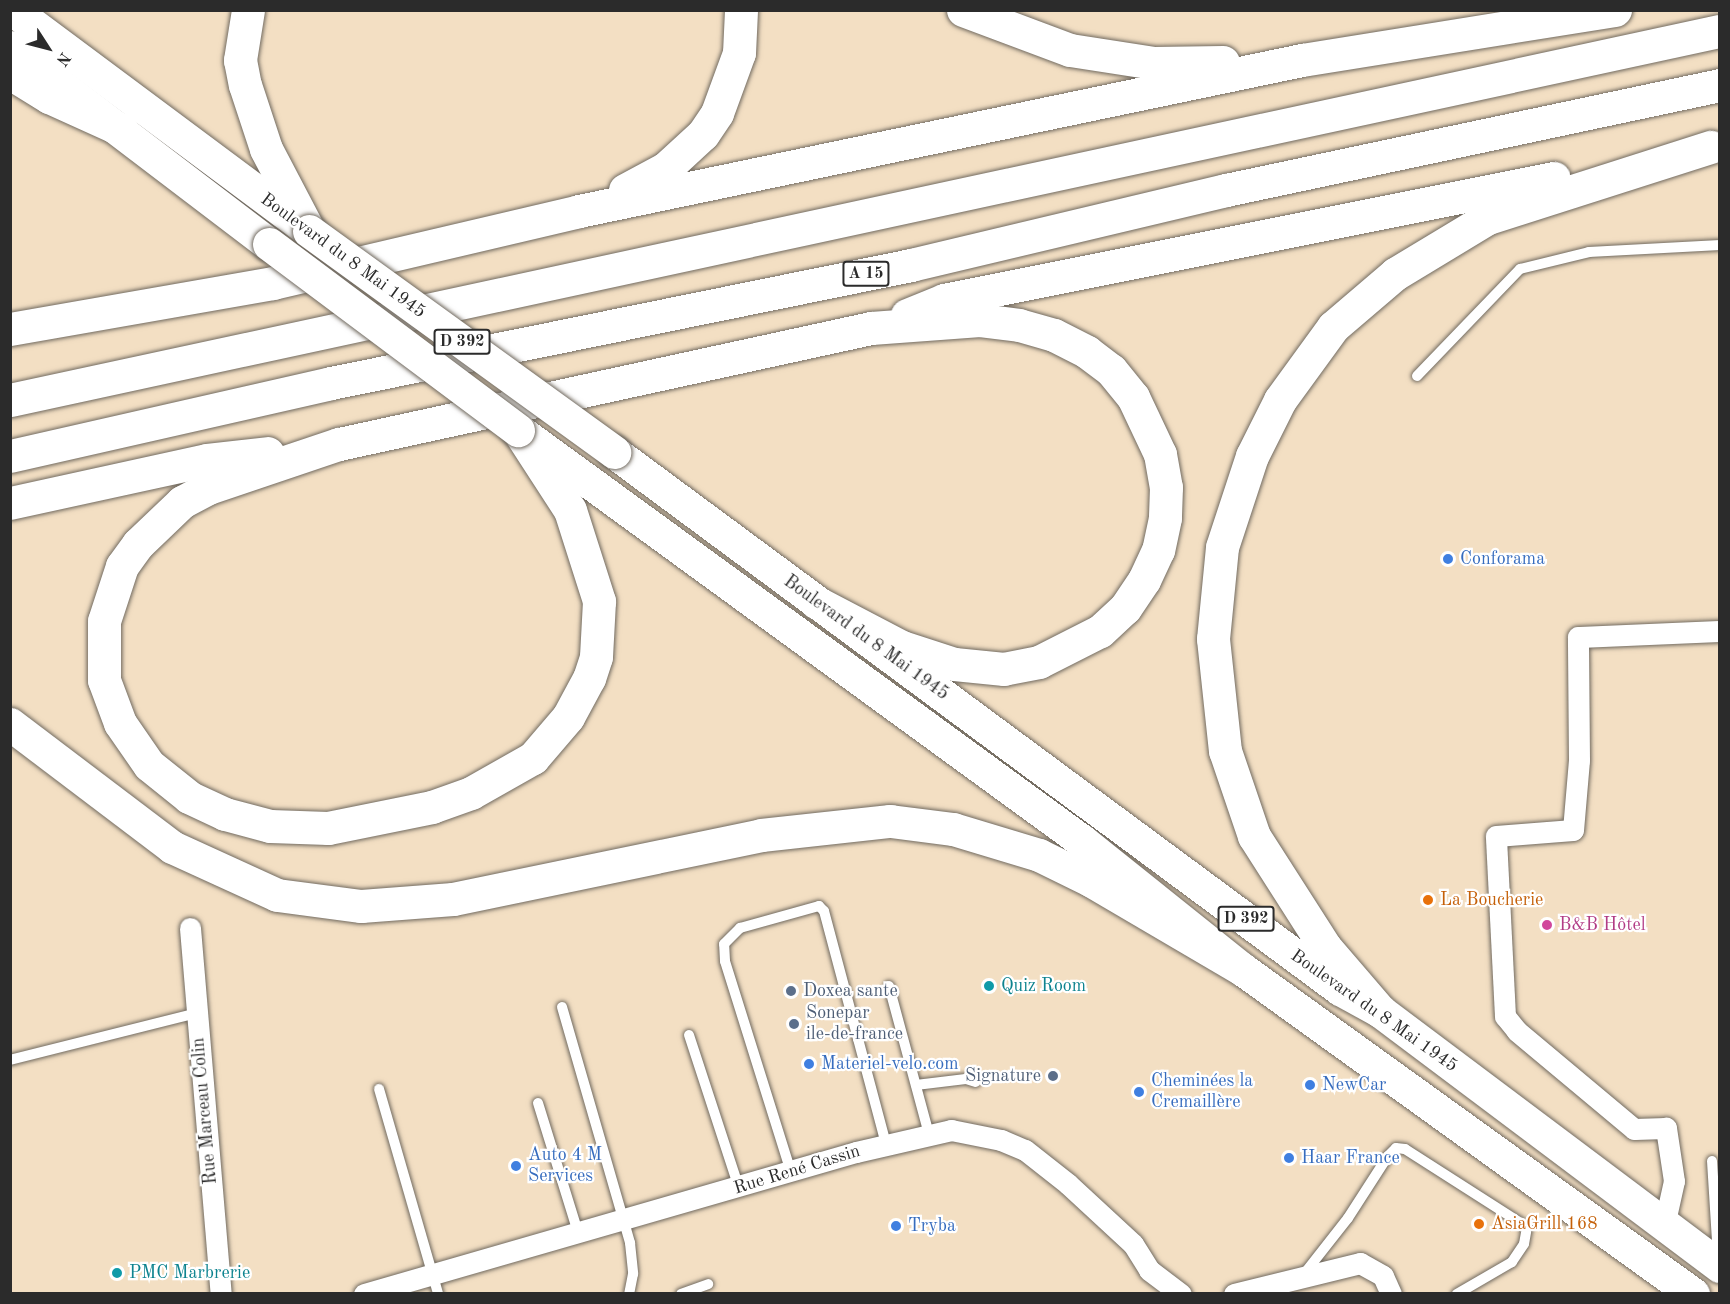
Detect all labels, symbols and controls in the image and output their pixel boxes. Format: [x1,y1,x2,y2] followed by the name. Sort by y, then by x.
[18,18,78,78] north arrow
[52,49,73,68] text: N
[256,189,430,323] street label: Boulevard du 8 Mai 1945
[842,261,890,287] road number: A 15
[434,329,490,355] road number: D 392
[1460,548,1545,570] place label: Conforama
[1441,552,1455,566] marker: Conforama
[779,571,953,705] street label: Boulevard du 8 Mai 1945
[1440,889,1543,911] place label: La Boucherie
[1421,893,1435,907] marker: La Boucherie
[1218,906,1274,932] road number: D 392
[1559,914,1646,936] place label: B&B Hôtel
[1540,918,1554,932] marker: B&B Hôtel
[1286,945,1462,1077] street label: Boulevard du 8 Mai 1945
[1001,975,1086,997] place label: Quiz Room
[982,979,996,993] marker: Quiz Room
[803,980,898,1002] place label: Doxea sante
[784,984,798,998] marker: Doxea sante
[806,1003,903,1046] place label: Sonepar ile-de-france
[787,1017,801,1031] marker: Sonepar ile-de-france
[188,1037,222,1185] street label: Rue Marceau Colin
[821,1053,958,1075] place label: Materiel-velo.com
[802,1057,816,1071] marker: Materiel-velo.com
[965,1065,1041,1087] place label: Signature
[1046,1069,1060,1083] marker: Signature
[1151,1071,1253,1114] place label: Cheminées la Cremaillère
[1322,1074,1386,1096] place label: NewCar
[1303,1078,1317,1092] marker: NewCar
[1132,1085,1146,1099] marker: Cheminées la Cremaillère
[731,1140,863,1200] street label: Rue René Cassin
[528,1145,602,1188] place label: Auto 4 M Services
[1301,1147,1400,1169] place label: Haar France
[1282,1151,1296,1165] marker: Haar France
[509,1159,523,1173] marker: Auto 4 M Services
[1491,1213,1598,1235] place label: AsiaGrill 168
[908,1215,956,1237] place label: Tryba
[1472,1217,1486,1231] marker: AsiaGrill 168
[889,1219,903,1233] marker: Tryba
[129,1262,250,1284] place label: PMC Marbrerie
[110,1266,124,1280] marker: PMC Marbrerie

